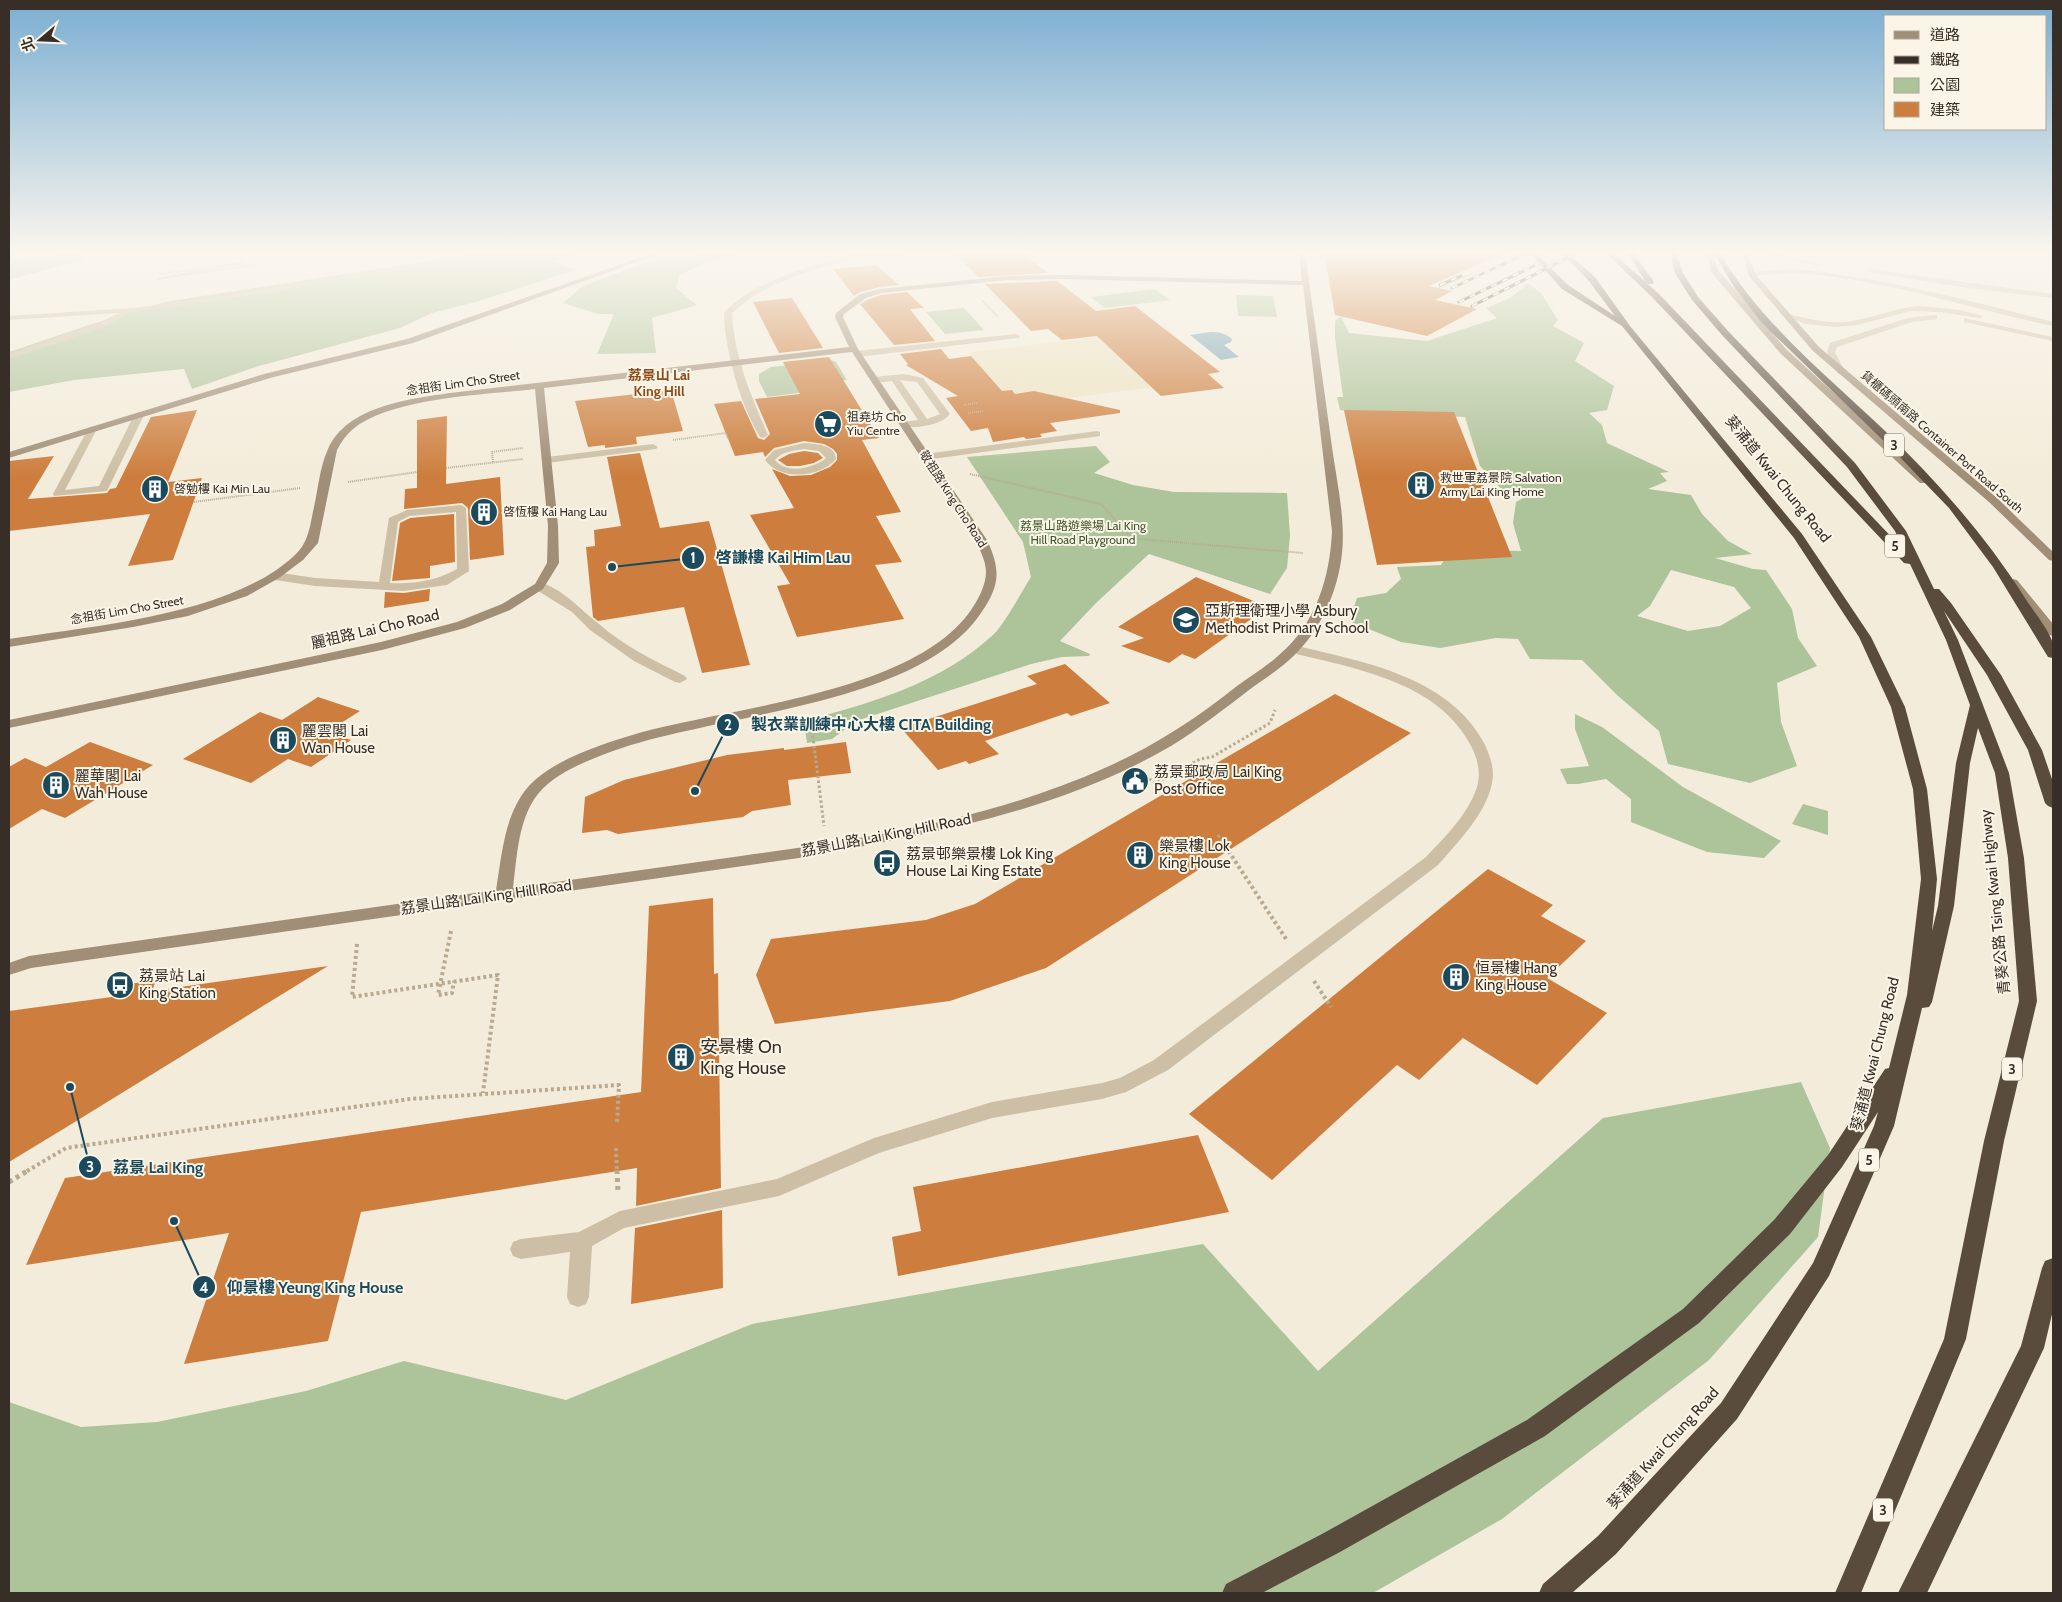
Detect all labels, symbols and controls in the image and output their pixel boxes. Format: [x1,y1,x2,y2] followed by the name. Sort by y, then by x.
[15,15,65,65] north arrow
[1884,15,2047,130] legend
[1930,26,1960,44] text: 道路
[17,35,38,54] text: 北
[1930,51,1960,69] text: 鐵路
[1930,76,1960,94] text: 公園
[1930,101,1960,119] text: 建築
[628,366,690,400] district label: 荔景山 Lai King Hill
[405,367,521,398] street label: 念祖街 Lim Cho Street
[1858,367,2026,516] street label: 貨櫃碼頭南路 Container Port Road South
[813,409,843,439] supermarket icon: 祖堯坊 Cho Yiu Centre
[846,409,907,438] place label: 祖堯坊 Cho Yiu Centre
[1721,412,1835,546] street label: 葵涌道 Kwai Chung Road
[1884,434,1904,456] road number: 3
[916,447,990,550] street label: 敬祖路 King Cho Road
[1406,470,1436,500] building icon: 救世軍荔景院 Salvation Army Lai King Home
[1440,470,1562,499] place label: 救世軍荔景院 Salvation Army Lai King Home
[140,474,170,504] building icon: 啓勉樓 Kai Min Lau
[174,481,270,496] place label: 啓勉樓 Kai Min Lau
[469,497,499,527] building icon: 啓恆樓 Kai Hang Lau
[503,504,607,519] place label: 啓恆樓 Kai Hang Lau
[1020,518,1147,547] park label: 荔景山路遊樂場 Lai King Hill Road Playground
[1885,534,1905,558] road number: 5
[680,542,860,573] callout: 啓謙樓 Kai Him Lau
[716,548,850,567] text: 啓謙樓 Kai Him Lau
[690,549,696,567] text: 1
[69,592,185,627] street label: 念祖街 Lim Cho Street
[1205,602,1369,637] place label: 亞斯理衛理小學 Asbury Methodist Primary School
[309,605,441,653] street label: 麗祖路 Lai Cho Road
[1171,605,1201,635] school or university icon: 亞斯理衛理小學 Asbury Methodist Primary School
[716,709,1001,740] callout: 製衣業訓練中心大樓 CITA Building
[751,715,991,734] text: 製衣業訓練中心大樓 CITA Building
[724,716,732,734] text: 2
[302,722,375,757] place label: 麗雲閣 Lai Wan House
[268,725,298,755] building icon: 麗雲閣 Lai Wan House
[1154,763,1282,798] place label: 荔景郵政局 Lai King Post Office
[1120,766,1150,796] public building icon: 荔景郵政局 Lai King Post Office
[75,767,148,802] place label: 麗華閣 Lai Wah House
[41,770,71,800] building icon: 麗華閣 Lai Wah House
[1976,808,2014,995] street label: 青葵公路 Tsing Kwai Highway
[800,810,972,860] street label: 荔景山路 Lai King Hill Road
[1159,837,1231,872] place label: 樂景樓 Lok King House
[1125,840,1155,870] building icon: 樂景樓 Lok King House
[906,845,1054,880] place label: 荔景邨樂景樓 Lok King House Lai King Estate
[872,848,902,878] bus stop icon: 荔景邨樂景樓 Lok King House Lai King Estate
[399,876,573,918] street label: 荔景山路 Lai King Hill Road
[1475,959,1557,994] place label: 恒景樓 Hang King House
[1441,962,1471,992] building icon: 恒景樓 Hang King House
[139,967,216,1002] place label: 荔景站 Lai King Station
[105,970,135,1000] bus stop icon: 荔景站 Lai King Station
[1847,975,1903,1133] street label: 葵涌道 Kwai Chung Road
[700,1036,786,1079] place label: 安景樓 On King House
[666,1042,696,1072] building icon: 安景樓 On King House
[2002,1058,2022,1080] road number: 3
[1859,1148,1879,1172] road number: 5
[78,1152,213,1183] callout: 荔景 Lai King
[86,1158,94,1176] text: 3
[113,1158,203,1177] text: 荔景 Lai King
[192,1272,414,1303] callout: 仰景樓 Yeung King House
[227,1278,403,1297] text: 仰景樓 Yeung King House
[199,1279,209,1297] text: 4
[1604,1383,1722,1513] street label: 葵涌道 Kwai Chung Road
[1873,1498,1893,1522] road number: 3

